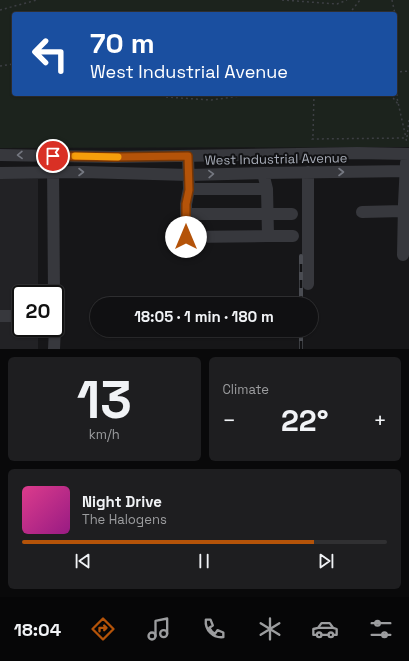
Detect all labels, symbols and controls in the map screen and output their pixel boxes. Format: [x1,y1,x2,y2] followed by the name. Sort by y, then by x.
[90,25,155,61] text: 70 m
[24,28,76,80] icon: left
[90,60,288,83] text: West Industrial Avenue
[36,139,70,173] pin
[42,145,64,167] icon: arrive
[204,149,348,169] street label: West Industrial Avenue
[17,151,23,159] one-way arrow
[78,168,84,176] one-way arrow
[338,168,344,176] one-way arrow
[208,170,214,179] one-way arrow
[165,216,207,258] position arrow
[12,285,64,337] speed limit sign: 20
[134,307,274,326] text: 18:05 · 1 min · 180 m
[77,367,132,433] text: 13
[223,381,269,398] text: Climate
[281,401,328,440] text: 22°
[223,406,236,434] text: −
[373,406,387,434] text: +
[89,426,120,443] text: km/h
[82,492,162,511] text: Night Drive
[82,511,167,528] text: The Halogens
[72,550,94,572] icon: previous
[193,550,215,572] icon: pause
[315,550,337,572] icon: next
[89,615,117,643] icon: directions
[145,615,173,643] icon: music
[200,615,228,643] icon: phone
[256,615,284,643] icon: climate
[311,615,339,643] icon: car
[367,615,395,643] icon: filters
[14,618,61,641] text: 18:04

